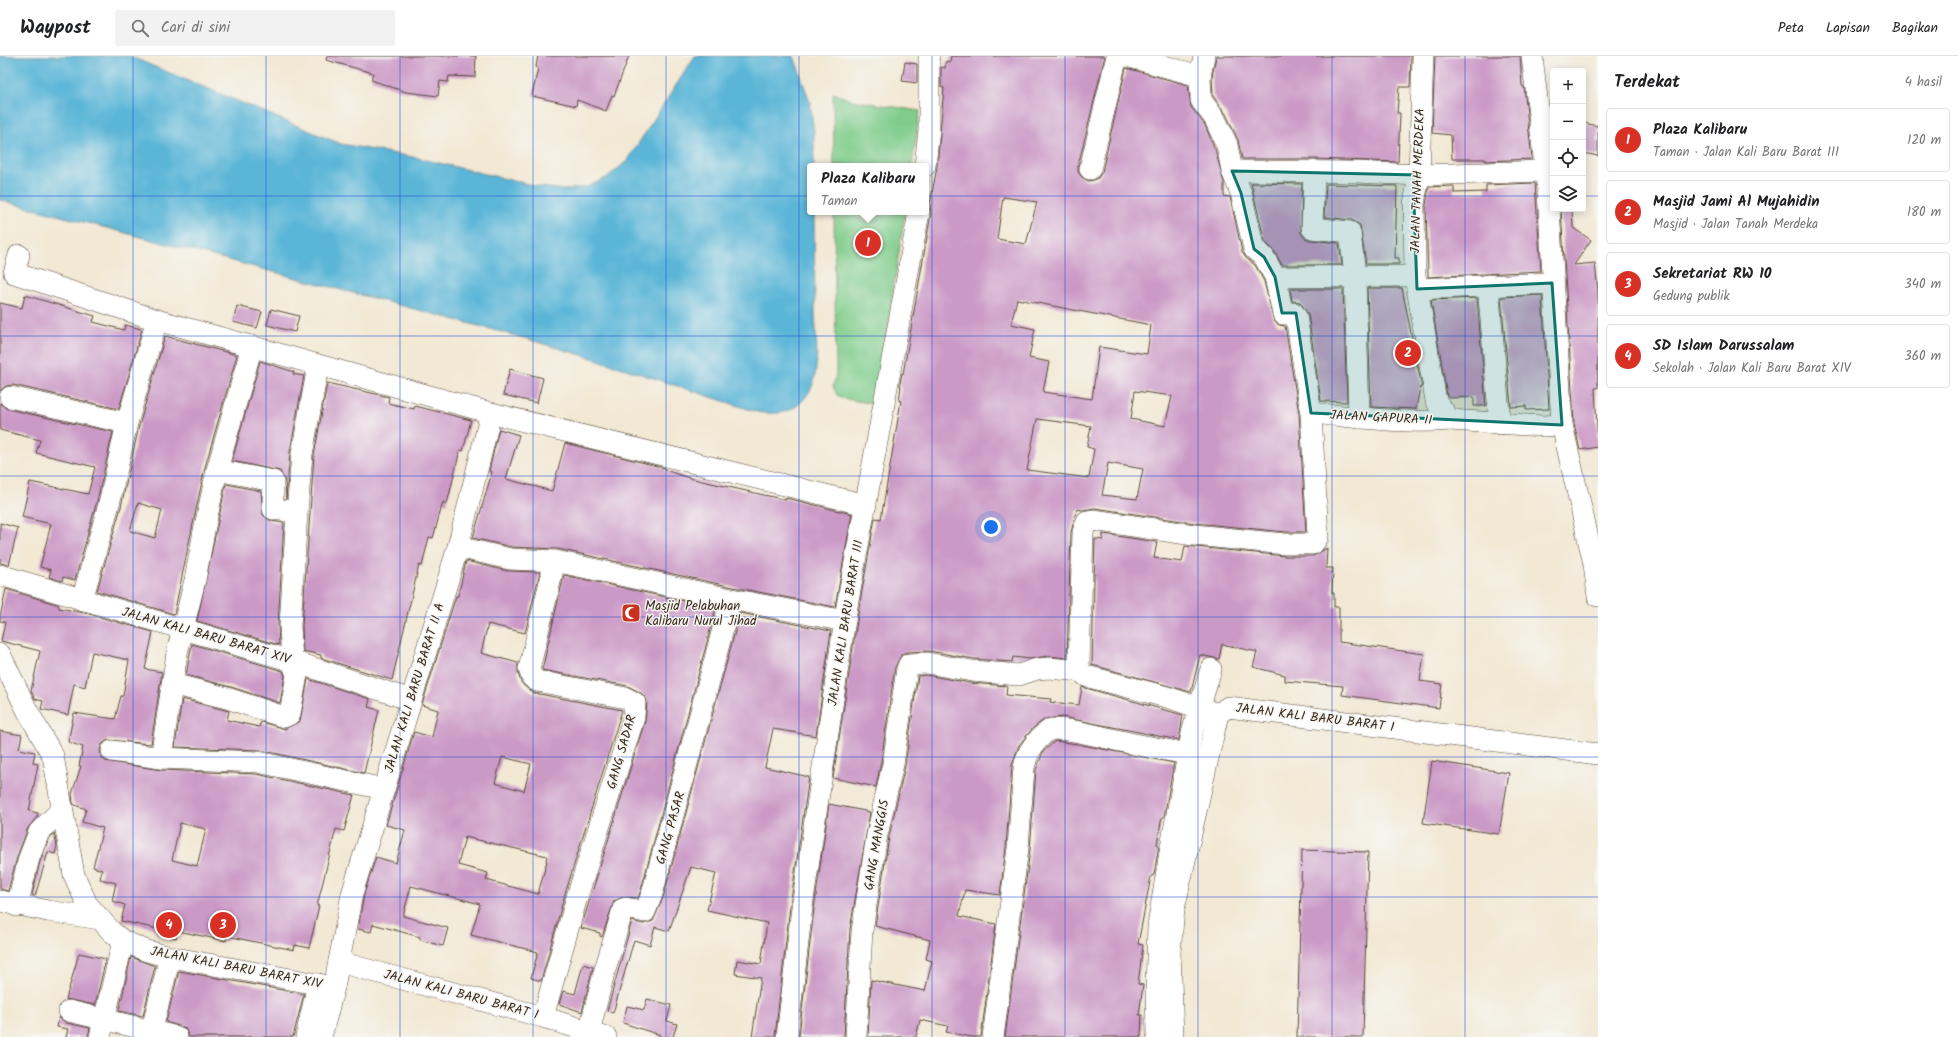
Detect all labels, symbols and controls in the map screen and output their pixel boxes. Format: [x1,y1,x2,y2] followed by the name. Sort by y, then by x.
[115,10,395,46] search box
[20,13,91,43] text: Waypost
[161,16,230,40] text: Cari di sini
[129,17,151,39] icon: search
[1778,17,1804,39] text: Peta
[1826,17,1870,39] text: Lapisan
[1892,17,1938,39] text: Bagikan
[1550,68,1586,212] map controls
[1550,68,1586,104] button: +
[1614,69,1680,96] text: Terdekat
[1905,72,1942,93] text: 4 hasil
[1550,104,1586,140] button: −
[1405,108,1431,254] street label: JALAN TANAH MERDEKA
[1653,118,1747,142] text: Plaza Kalibaru
[1626,130,1630,151] text: 1
[1907,130,1941,151] text: 120 m
[1550,140,1586,176] button: locate
[1653,142,1839,163] text: Taman · Jalan Kali Baru Barat III
[807,163,929,215] popup
[821,167,915,191] text: Plaza Kalibaru
[1550,176,1586,212] button: layers
[1653,190,1820,214] text: Masjid Jami Al Mujahidin
[821,191,857,212] text: Taman
[1624,202,1632,223] text: 2
[1907,202,1941,223] text: 180 m
[1653,214,1818,235] text: Masjid · Jalan Tanah Merdeka
[855,228,881,258] pin: 1
[1653,262,1771,286] text: Sekretariat RW 10
[1624,274,1632,295] text: 3
[1904,274,1941,295] text: 340 m
[1653,286,1730,307] text: Gedung publik
[1653,334,1794,358] text: SD Islam Darussalam
[1395,338,1421,368] pin: 2
[1624,346,1632,367] text: 4
[1904,346,1941,367] text: 360 m
[1653,358,1851,379] text: Sekolah · Jalan Kali Baru Barat XIV
[1329,405,1433,431] street label: JALAN GAPURA II
[981,517,1001,537] your location
[823,539,869,707] street label: JALAN KALI BARU BARAT III
[645,596,757,632] place label: Masjid Pelabuhan Kalibaru Nurul Jihad
[379,600,451,776] street label: JALAN KALI BARU BARAT II A
[119,602,294,670] street label: JALAN KALI BARU BARAT XIV
[620,602,642,624] mosque icon: Masjid Pelabuhan Kalibaru Nurul Jihad
[1234,698,1396,738] street label: JALAN KALI BARU BARAT 1
[601,712,643,792] street label: GANG SADAR
[651,789,692,867] street label: GANG PASAR
[859,798,895,892] street label: GANG MANGGIS
[156,910,182,940] pin: 4
[210,910,236,940] pin: 3
[148,941,325,995] street label: JALAN KALI BARU BARAT XIV
[381,964,541,1026] street label: JALAN KALI BARU BARAT 1

